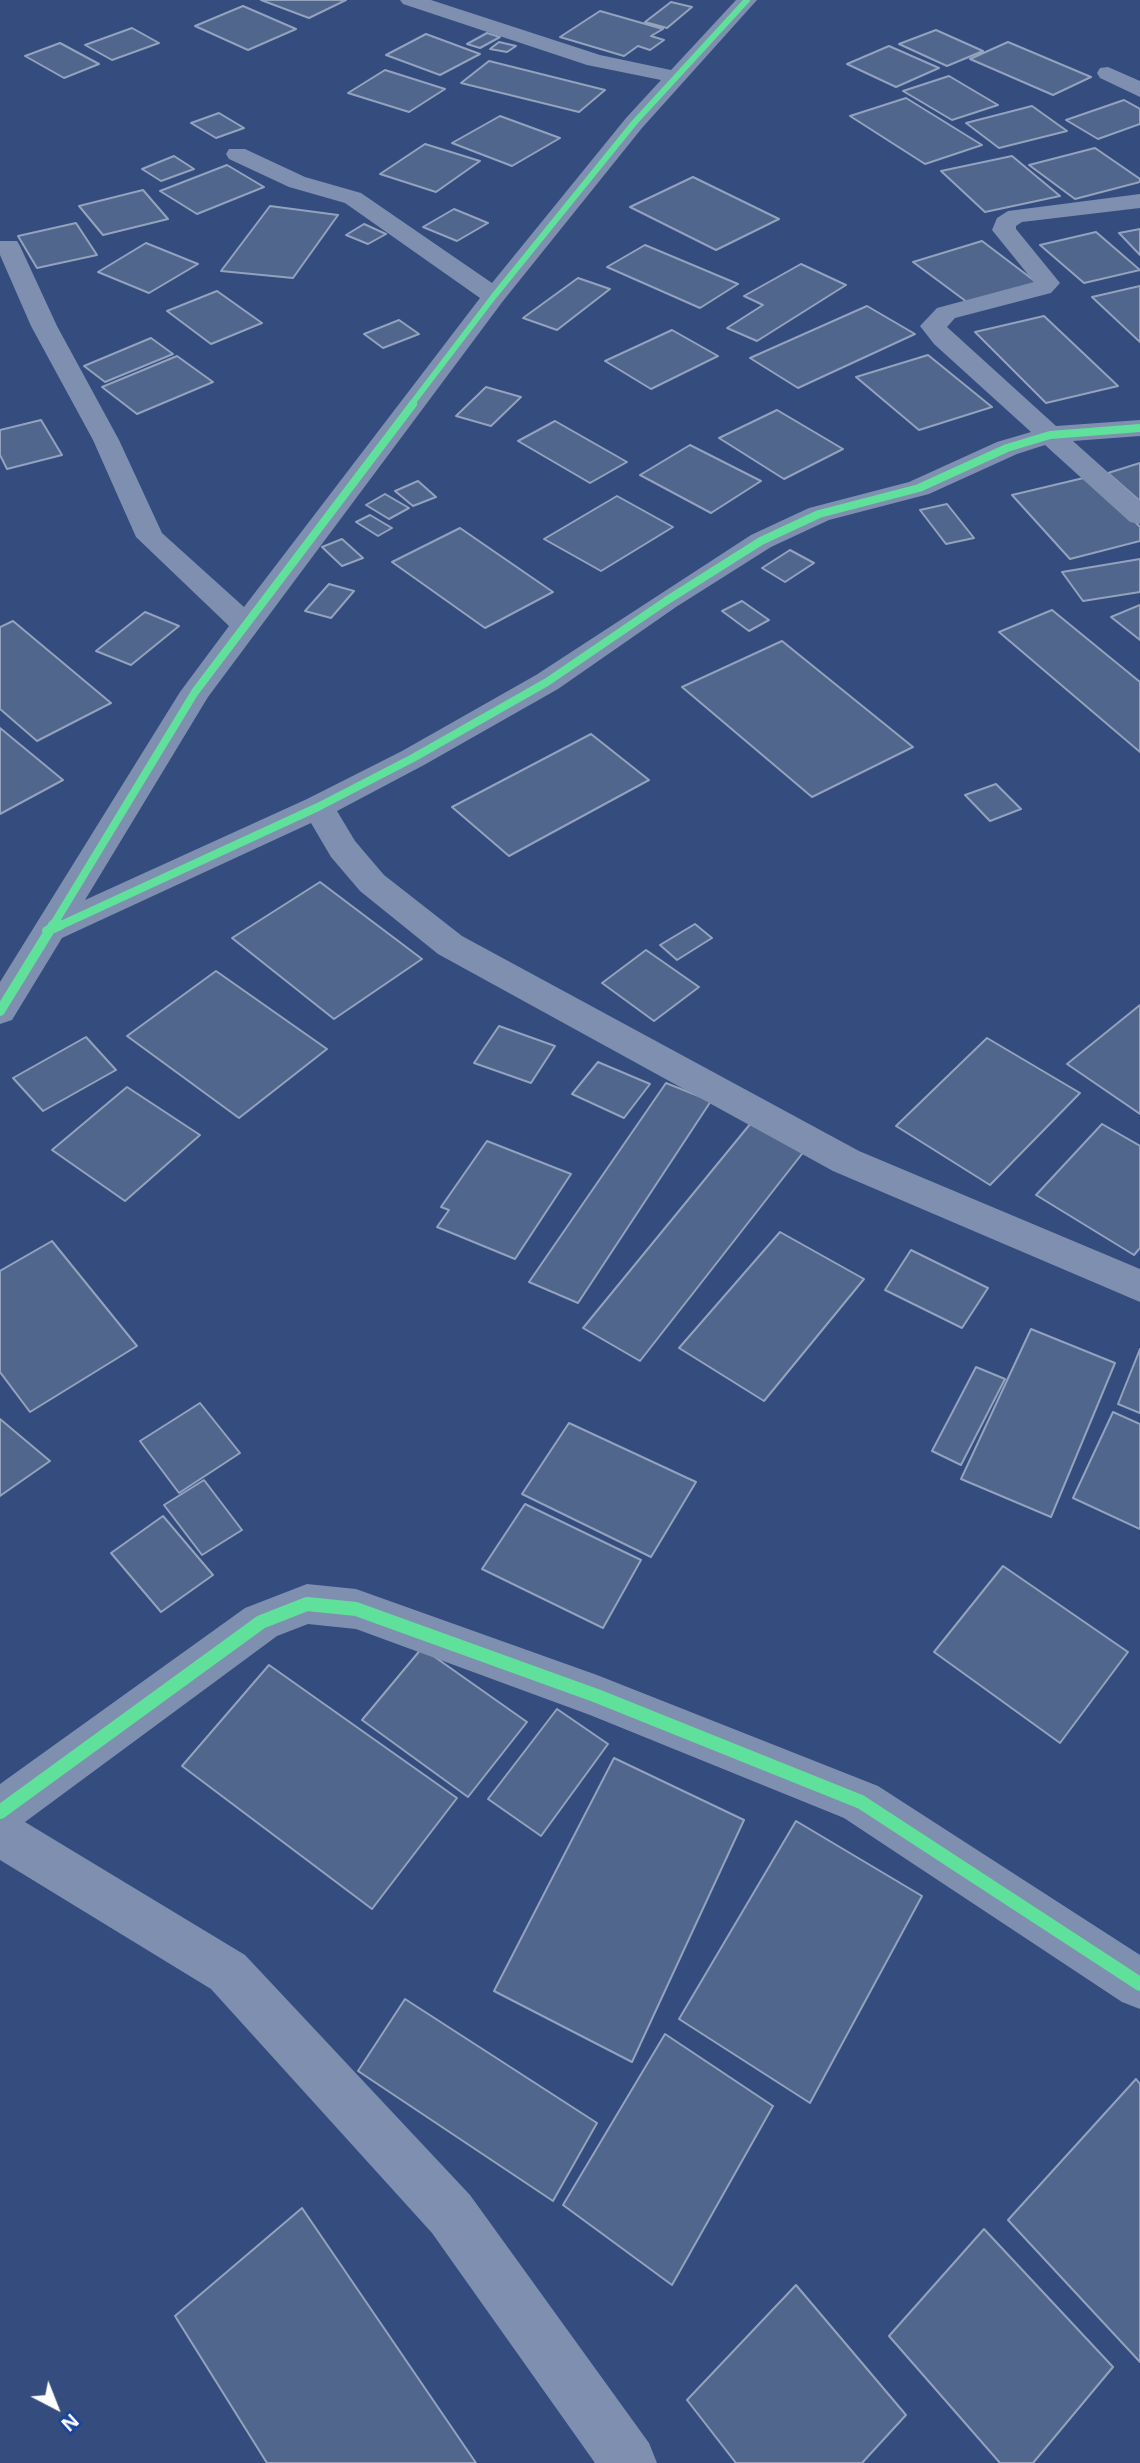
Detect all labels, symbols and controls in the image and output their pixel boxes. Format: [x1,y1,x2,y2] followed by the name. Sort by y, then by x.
[21,2372,91,2442] north arrow
[56,2408,84,2437] text: N

